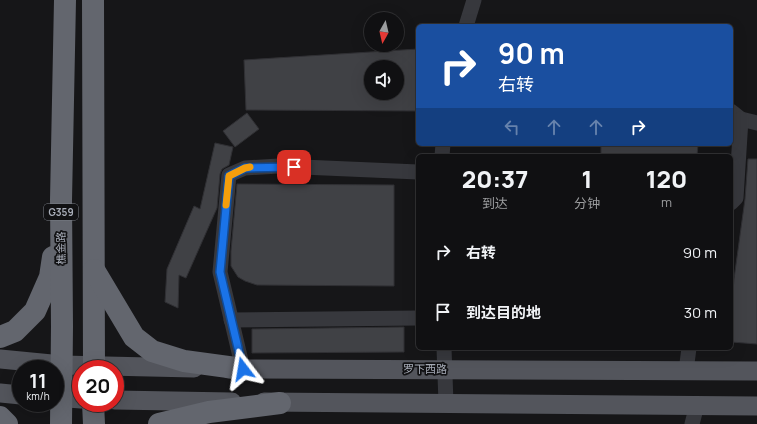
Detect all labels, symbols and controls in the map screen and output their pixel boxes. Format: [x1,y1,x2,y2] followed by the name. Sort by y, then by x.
[364,12,404,52] north arrow
[364,12,404,100] map controls
[498,34,565,72] text: 90 m
[432,40,484,92] icon: right
[364,60,404,100] button: sound
[498,72,534,96] text: 右转
[501,116,523,138] icon: left
[543,116,565,138] icon: ahead
[585,116,607,138] icon: ahead
[627,116,649,138] icon: right
[277,150,311,184] pin
[283,156,305,178] icon: arrive
[462,162,528,195] text: 20:37
[581,162,592,195] text: 1
[646,162,687,195] text: 120
[661,193,672,211] text: m
[482,194,508,212] text: 到达
[574,194,600,212] text: 分钟
[44,204,78,220] road number: G359
[53,231,68,265] street label: 樵金路
[432,241,454,263] icon: right
[466,242,496,263] text: 右转
[683,242,717,263] text: 90 m
[432,301,454,323] icon: arrive
[466,302,541,323] text: 到达目的地
[684,302,717,323] text: 30 m
[222,348,264,390] position arrow
[72,360,124,412] speed limit sign: 20
[403,361,447,376] street label: 罗下西路
[29,367,47,394] text: 11
[26,389,50,403] text: km/h

